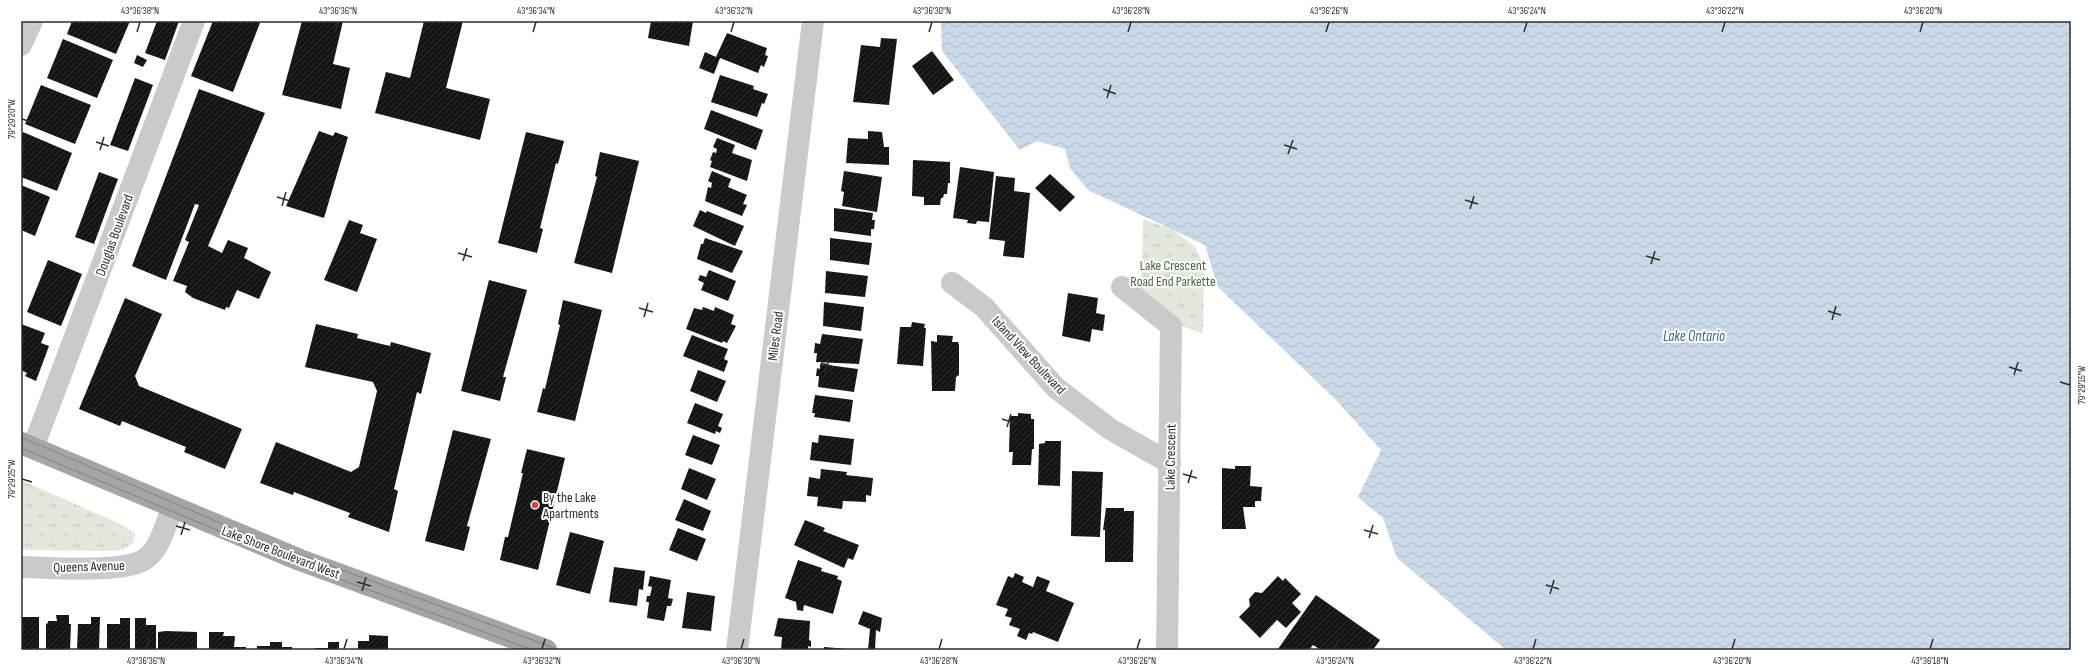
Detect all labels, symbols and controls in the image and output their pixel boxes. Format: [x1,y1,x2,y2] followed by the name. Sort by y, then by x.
[121,5,159,17] text: 43°36'38"N
[319,5,357,17] text: 43°36'36"N
[517,5,555,17] text: 43°36'34"N
[715,5,753,17] text: 43°36'32"N
[913,5,951,17] text: 43°36'30"N
[1112,5,1150,17] text: 43°36'28"N
[1310,5,1348,17] text: 43°36'26"N
[1508,5,1546,17] text: 43°36'24"N
[1706,5,1744,17] text: 43°36'22"N
[1904,5,1942,17] text: 43°36'20"N
[6,99,18,139] text: 79°29'20"W
[92,192,137,278] street label: Douglas Boulevard
[1130,257,1216,290] park label: Lake Crescent Road End Parkette
[764,310,787,362] street label: Miles Road
[988,313,1069,398] street label: Island View Boulevard
[1663,327,1725,346] water label: Lake Ontario
[2076,365,2088,404] text: 79°29'15"W
[1161,424,1180,490] street label: Lake Crescent
[6,459,18,499] text: 79°29'25"W
[542,489,599,522] place label: By the Lake Apartments
[530,500,540,510] marker: By the Lake Apartments
[219,522,342,583] street label: Lake Shore Boulevard West
[53,557,125,576] street label: Queens Avenue
[127,655,165,667] text: 43°36'36"N
[325,655,363,667] text: 43°36'34"N
[523,655,561,667] text: 43°36'32"N
[722,655,760,667] text: 43°36'30"N
[920,655,958,667] text: 43°36'28"N
[1118,655,1156,667] text: 43°36'26"N
[1316,655,1354,667] text: 43°36'24"N
[1514,655,1552,667] text: 43°36'22"N
[1713,655,1751,667] text: 43°36'20"N
[1911,655,1949,667] text: 43°36'18"N

